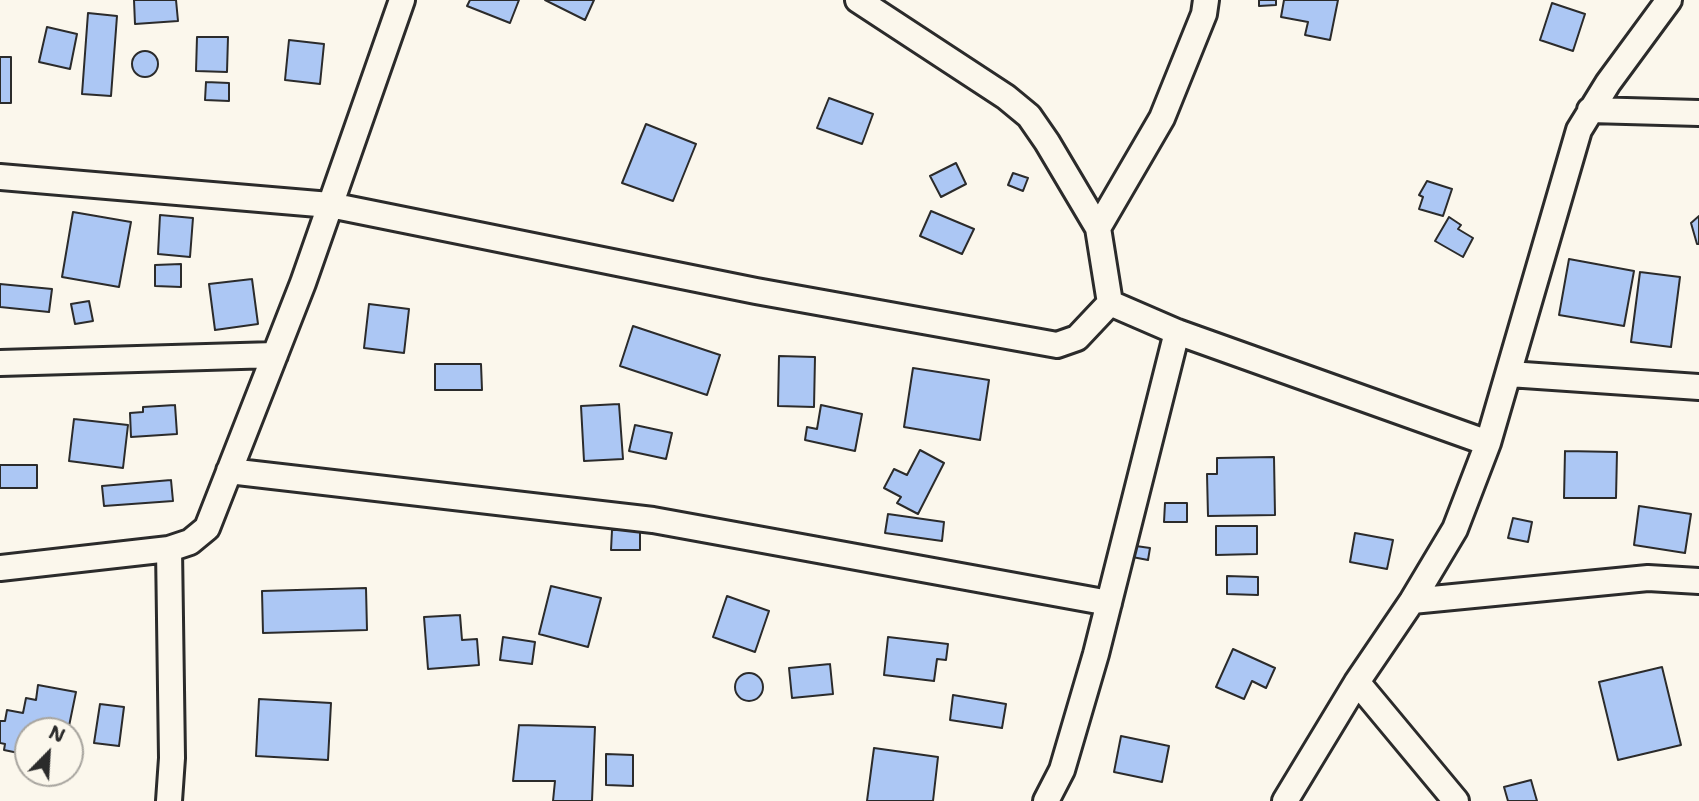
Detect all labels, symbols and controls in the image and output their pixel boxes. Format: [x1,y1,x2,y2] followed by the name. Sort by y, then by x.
[14,717,84,787] north arrow
[45,720,69,749] text: N

